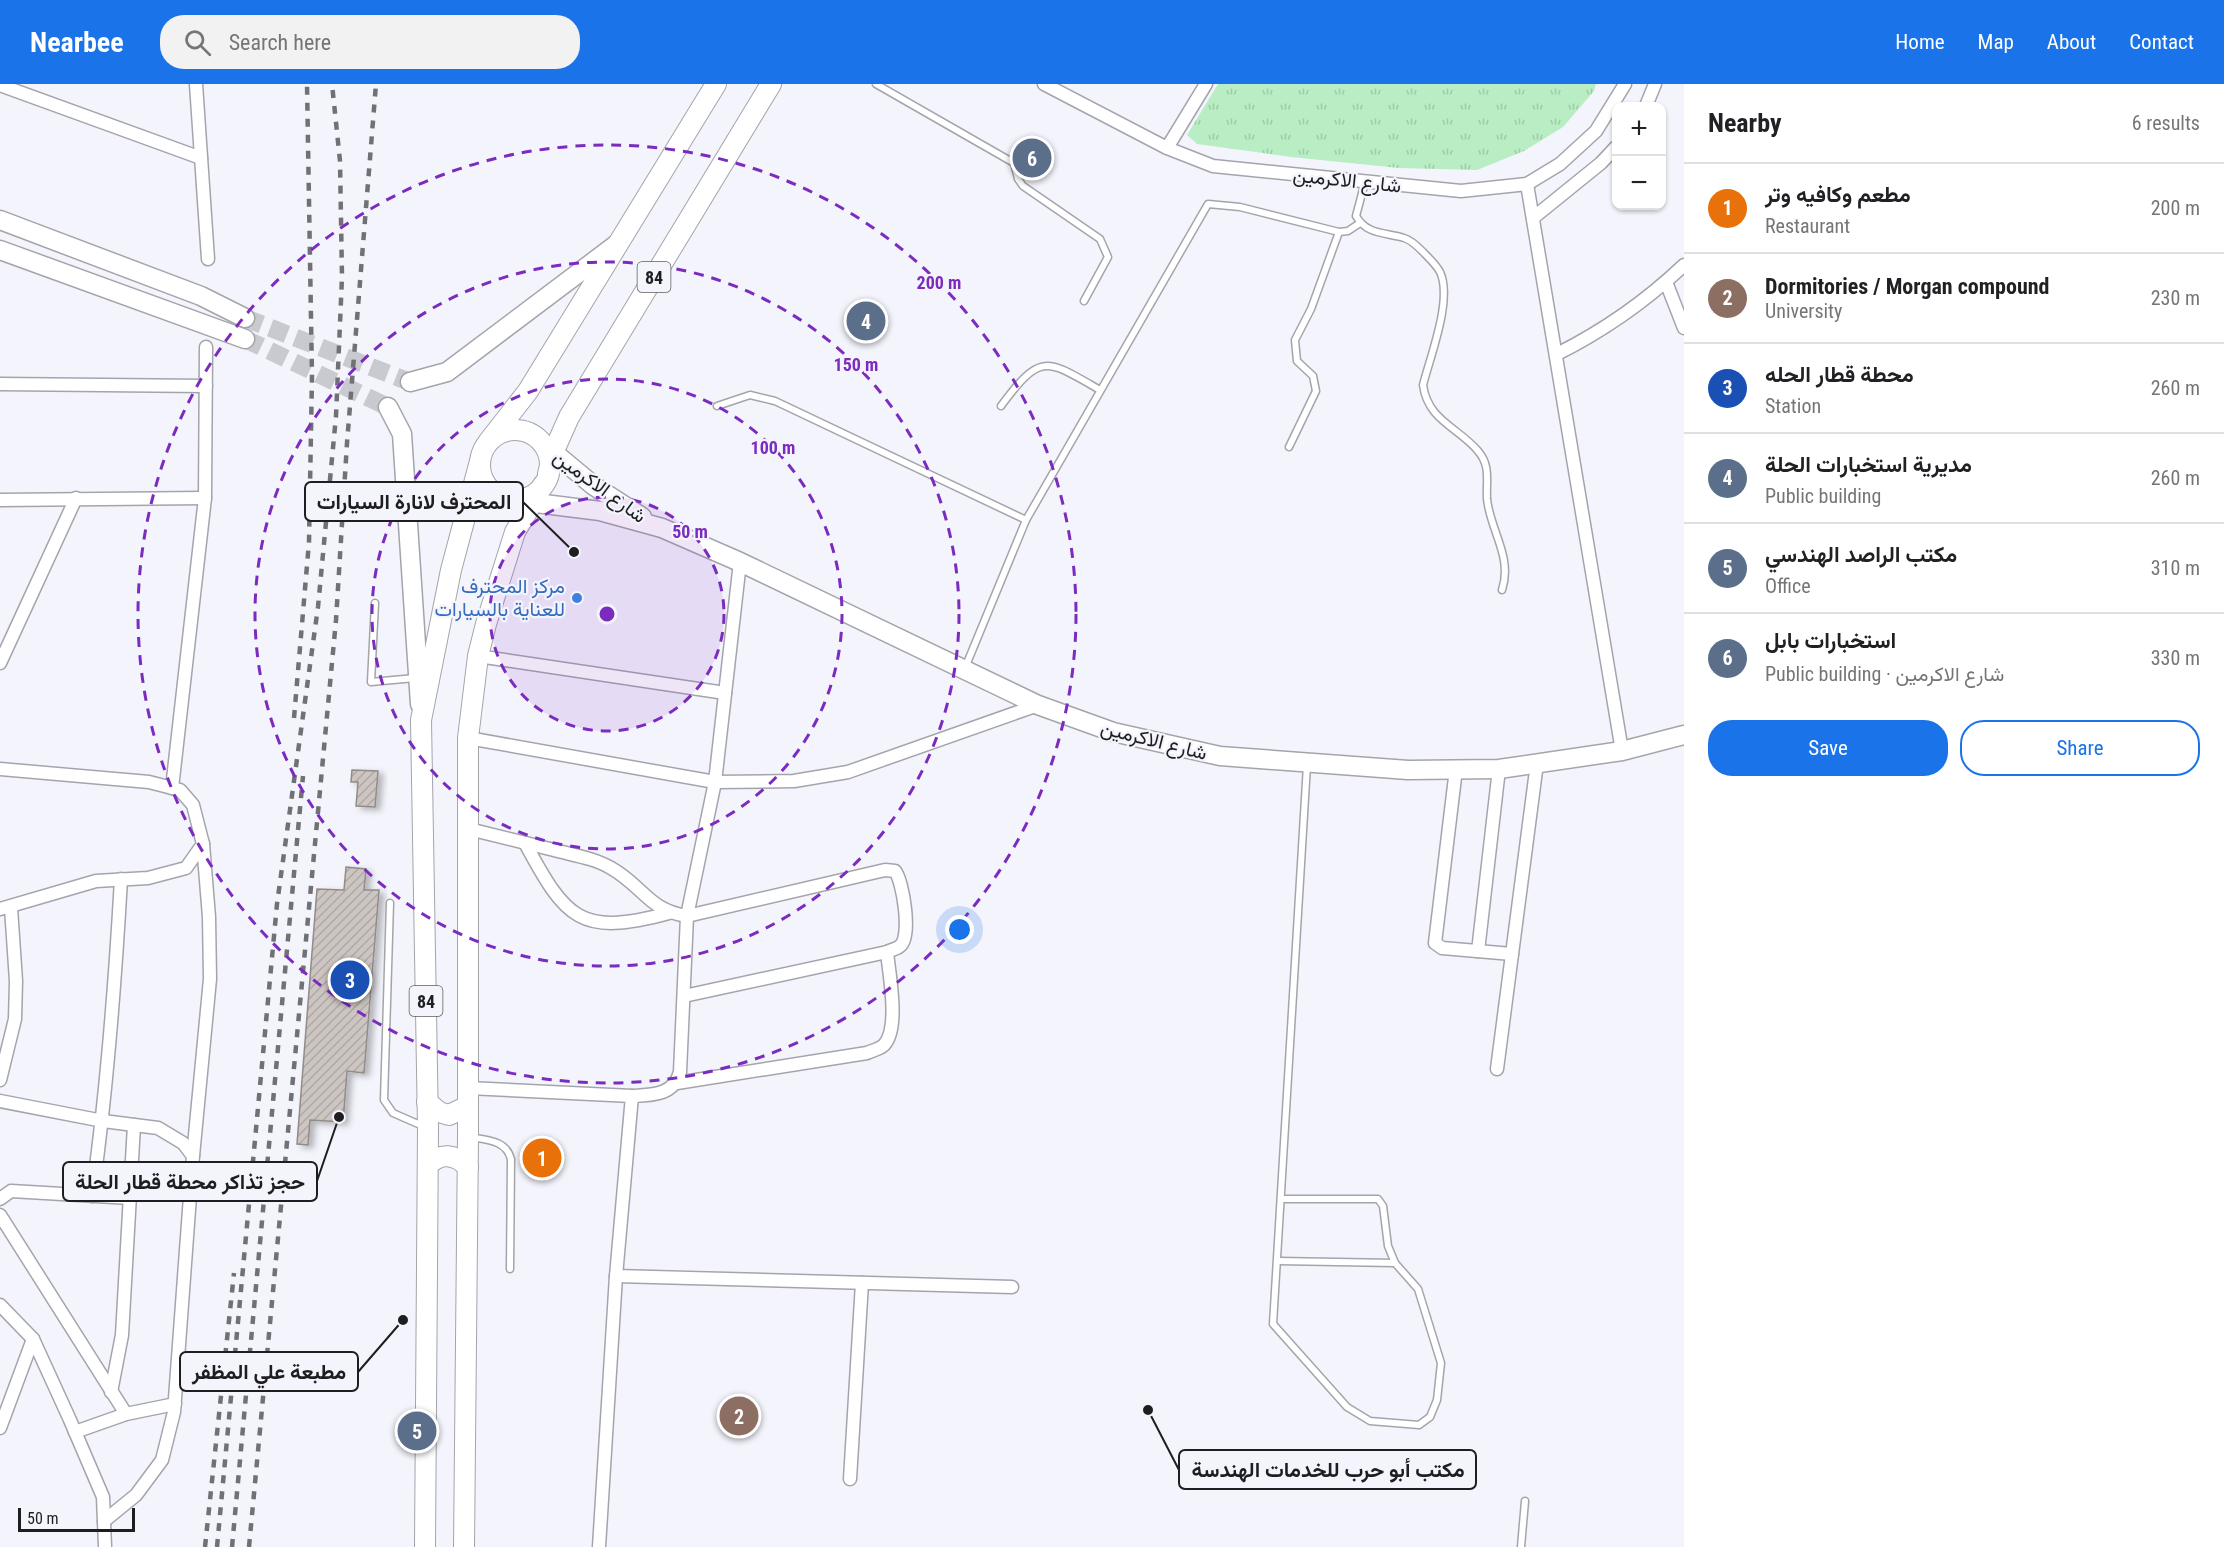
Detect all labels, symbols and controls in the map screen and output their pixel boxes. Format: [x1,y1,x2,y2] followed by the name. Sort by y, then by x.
[160,15,580,69] search box
[30,26,124,59] text: Nearbee
[181,26,214,59] icon: search
[229,30,331,55] text: Search here
[1895,30,1945,54] text: Home
[1978,30,2014,54] text: Map
[2047,30,2096,54] text: About
[2129,30,2194,54] text: Contact
[1612,102,1666,210] map controls
[1612,102,1666,156] button: +
[1708,108,1782,138] text: Nearby
[2132,111,2200,135] text: 6 results
[1012,136,1052,181] pin: 6
[1612,156,1666,210] button: −
[1291,162,1402,200] street label: شارع الاكرمين
[1765,182,1911,207] text: مطعم وكافيه وتر
[1722,196,1733,220] text: 1
[2151,196,2200,220] text: 200 m
[1765,214,1850,238] text: Restaurant
[638,262,670,292] road number: 84
[917,272,961,293] text: 200 m
[1765,274,2050,299] text: Dormitories / Morgan compound
[1722,286,1733,310] text: 2
[2151,286,2200,310] text: 230 m
[846,298,886,344] pin: 4
[1765,299,1842,323] text: University
[834,354,878,375] text: 150 m
[1765,362,1914,387] text: محطة قطار الحله
[1722,376,1733,400] text: 3
[2151,376,2200,400] text: 260 m
[1765,394,1821,418] text: Station
[751,437,795,458] text: 100 m
[548,444,651,529] street label: شارع الاكرمين
[1765,452,1972,477] text: مديرية استخبارات الحلة
[1722,466,1733,490] text: 4
[2151,466,2200,490] text: 260 m
[305,482,523,521] callout: المحترف لانارة السيارات
[1765,484,1881,508] text: Public building
[317,490,511,515] text: المحترف لانارة السيارات
[672,521,708,542] text: 50 m
[1765,542,1957,567] text: مكتب الراصد الهندسي
[1722,556,1733,580] text: 5
[2151,556,2200,580] text: 310 m
[434,574,565,622] place label: مركز المحترف للعناية بالسيارات
[1765,574,1811,598] text: Office
[570,591,584,605] marker: مركز المحترف للعناية بالسيارات
[597,604,617,624] centre of rings
[1765,628,1896,653] text: استخبارات بابل
[1722,646,1733,670] text: 6
[2151,646,2200,670] text: 330 m
[1765,662,2004,686] text: Public building · شارع الاكرمين
[1098,715,1210,767] street label: شارع الاكرمين
[1708,720,1948,776] button: Save
[1960,720,2200,776] button: Share
[945,915,974,944] your location
[330,958,370,1002] pin: 3
[410,986,442,1016] road number: 84
[522,1136,562,1180] pin: 1
[63,1162,317,1201] callout: حجز تذاكر محطة قطار الحلة
[75,1170,305,1195] text: حجز تذاكر محطة قطار الحلة
[180,1352,358,1391] callout: مطبعة علي المظفر
[191,1360,346,1389] text: مطبعة علي المظفر
[720,1394,758,1438] pin: 2
[398,1408,436,1454] pin: 5
[1179,1450,1476,1489] callout: مكتب أبو حرب للخدمات الهندسة
[1191,1457,1465,1483] text: مكتب أبو حرب للخدمات الهندسة
[18,1505,135,1532] scale bar
[27,1509,59,1528] text: 50 m

